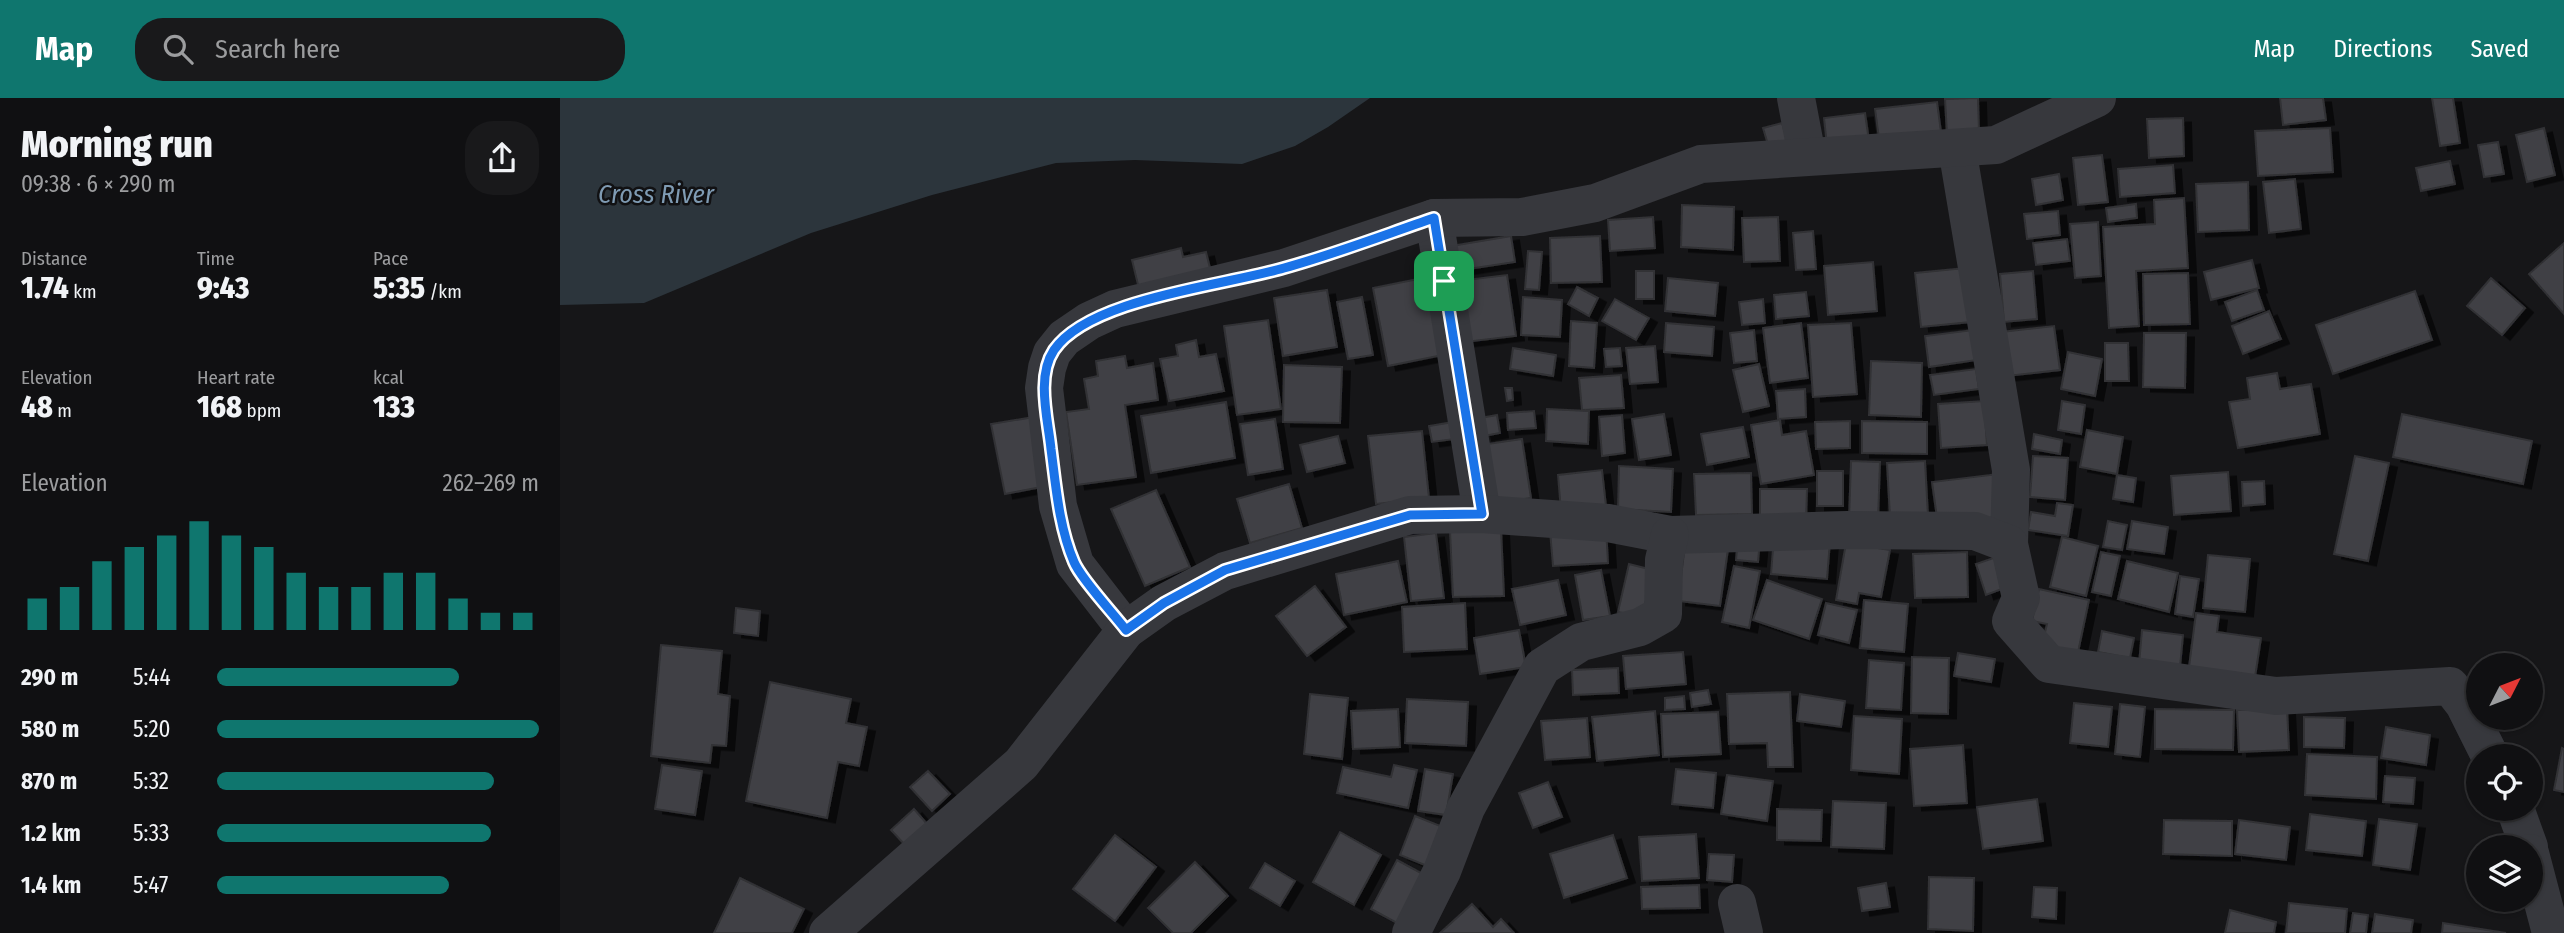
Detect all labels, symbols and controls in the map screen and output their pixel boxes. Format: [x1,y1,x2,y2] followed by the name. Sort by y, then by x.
[135,18,625,81] search box
[35,29,93,69] text: Map
[159,30,197,68] icon: search
[215,34,340,65] text: Search here
[2254,35,2295,63] text: Map
[2333,35,2432,63] text: Directions
[2470,35,2529,63] text: Saved
[21,121,213,167] text: Morning run
[465,121,539,195] button: share
[21,170,176,198] text: 09:38 · 6 × 290 m
[598,179,715,210] water label: Cross River
[21,247,88,270] text: Distance
[197,247,235,270] text: Time
[373,247,408,270] text: Pace
[1414,251,1474,311] pin
[1425,262,1463,300] icon: arrive
[21,270,69,306] text: 1.74
[197,270,249,306] text: 9:43
[373,270,425,306] text: 5:35
[69,280,97,303] text: km
[425,280,462,303] text: /km
[21,366,93,389] text: Elevation
[197,366,275,389] text: Heart rate
[373,366,404,389] text: kcal
[21,389,53,425] text: 48
[197,389,242,425] text: 168
[373,389,415,425] text: 133
[53,399,72,422] text: m
[242,399,281,422] text: bpm
[21,469,108,497] text: Elevation
[443,469,539,497] text: 262–269 m
[2466,653,2543,730] north arrow
[2466,653,2543,912] map controls
[21,663,78,691] text: 290 m
[133,663,171,691] text: 5:44
[21,715,79,743] text: 580 m
[133,715,171,743] text: 5:20
[2466,744,2543,821] button: locate
[21,767,77,795] text: 870 m
[133,767,169,795] text: 5:32
[21,819,81,847] text: 1.2 km
[133,819,169,847] text: 5:33
[2466,835,2543,912] button: layers
[21,871,81,899] text: 1.4 km
[133,871,168,899] text: 5:47

